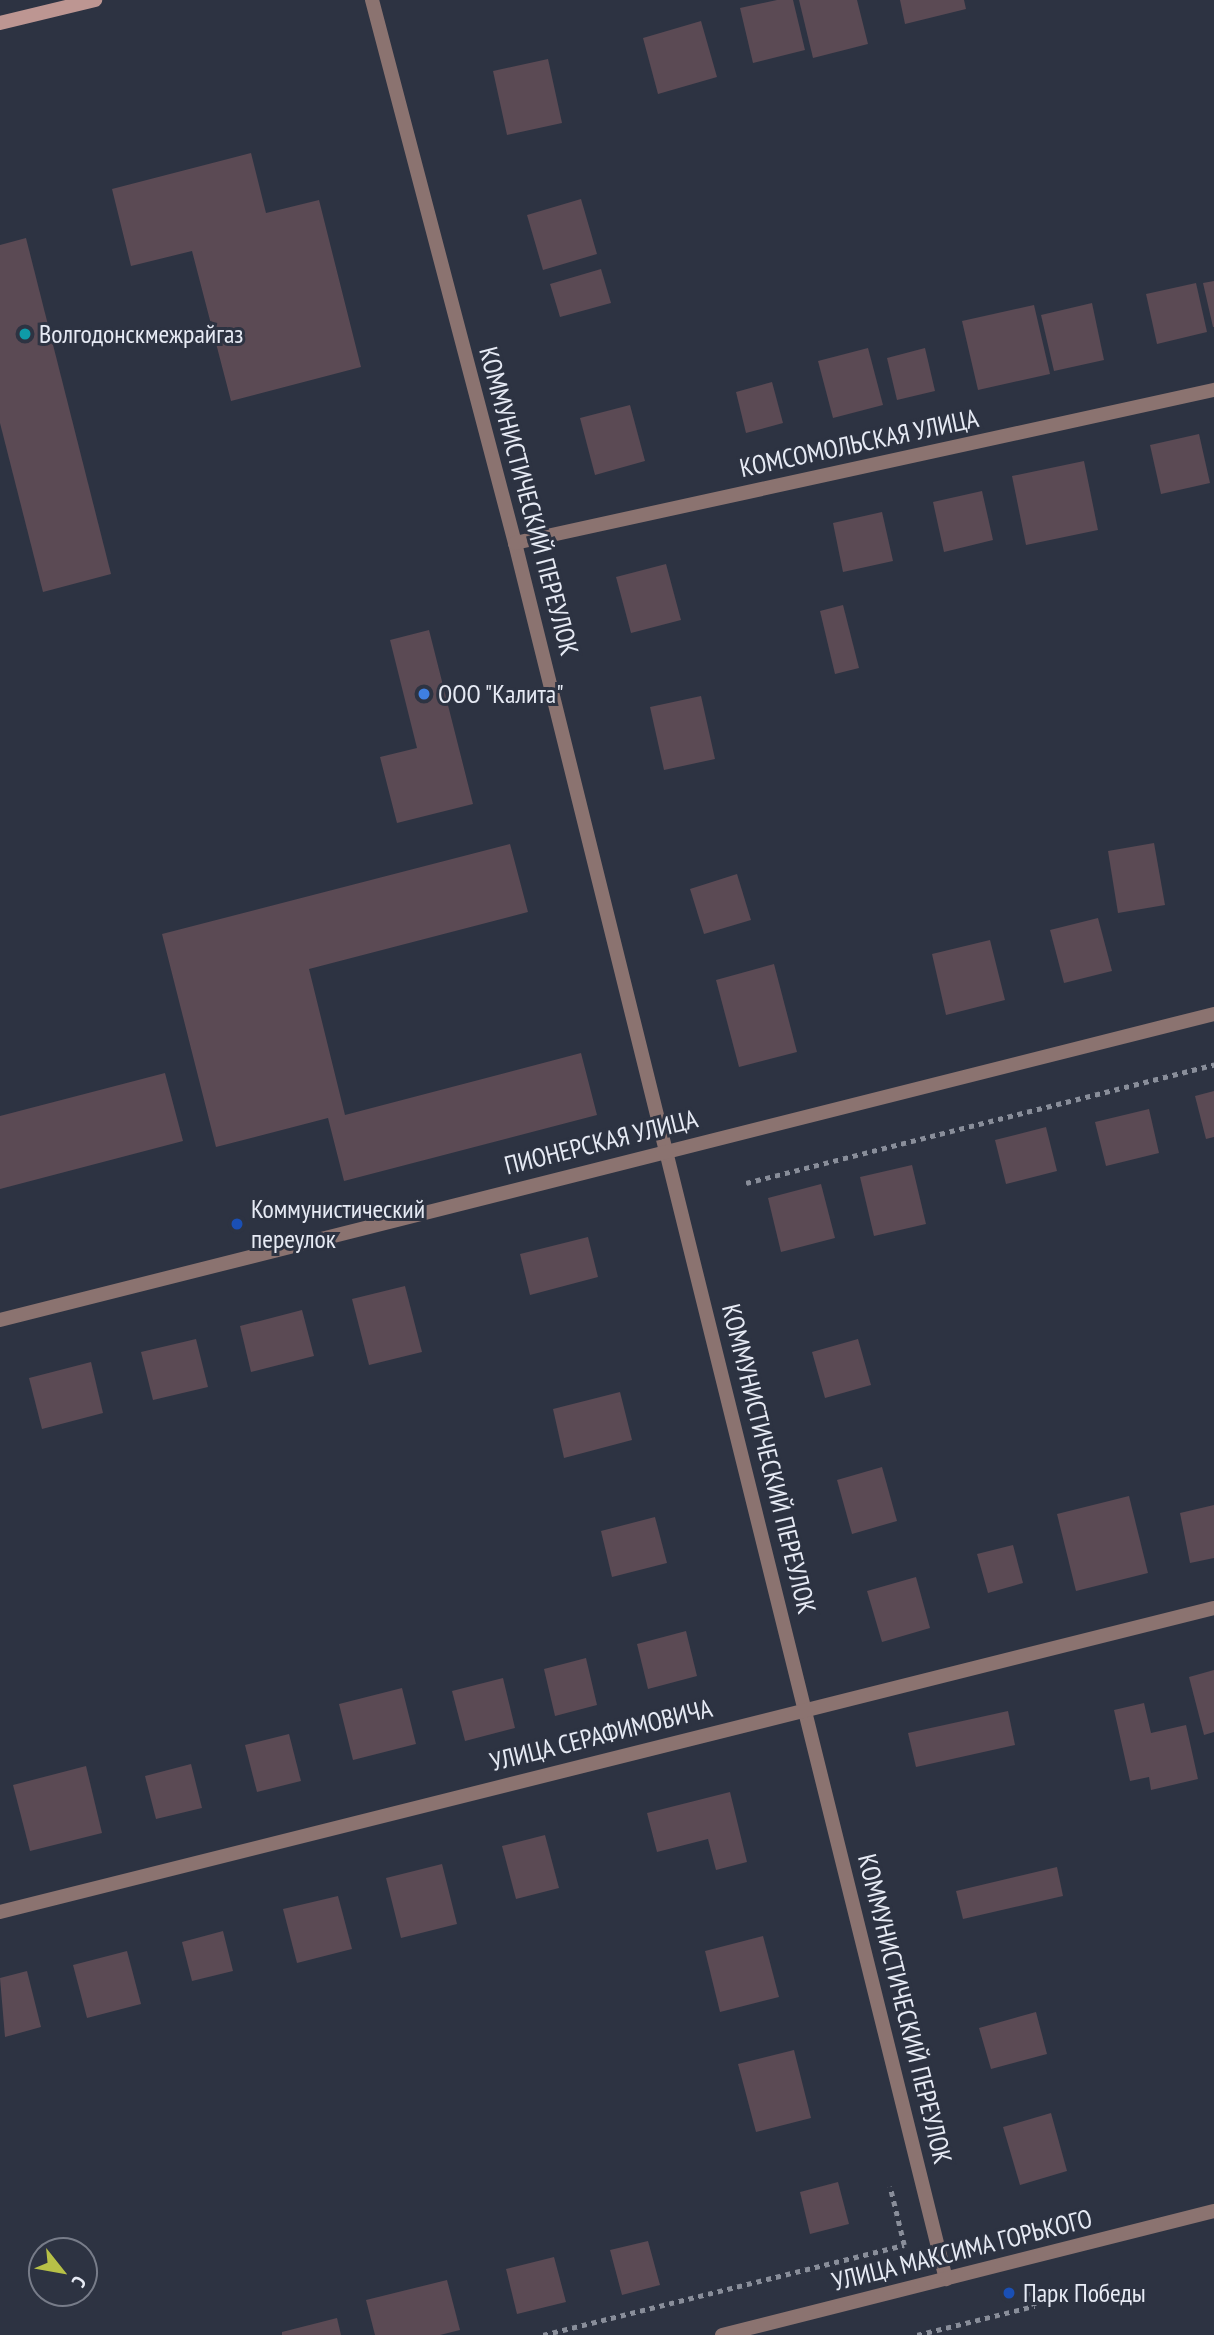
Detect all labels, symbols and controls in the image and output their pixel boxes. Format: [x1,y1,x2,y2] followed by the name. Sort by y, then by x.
[39,318,243,350] place label: Волгодонскмежрайгаз
[17,326,33,342] marker: Волгодонскмежрайгаз
[473,343,585,659] street label: КОММУНИСТИЧЕСКИЙ ПЕРЕУЛОК
[736,402,982,484] street label: КОМСОМОЛЬСКАЯ УЛИЦА
[438,678,565,710] place label: ООО "Калита"
[416,686,432,702] marker: ООО "Калита"
[501,1103,701,1181] street label: ПИОНЕРСКАЯ УЛИЦА
[251,1193,425,1254] place label: Коммунистический переулок
[229,1216,245,1232] marker: Коммунистический переулок
[715,1301,823,1617] street label: КОММУНИСТИЧЕСКИЙ ПЕРЕУЛОК
[486,1692,716,1778] street label: УЛИЦА СЕРАФИМОВИЧА
[851,1851,959,2167] street label: КОММУНИСТИЧЕСКИЙ ПЕРЕУЛОК
[828,2202,1096,2298] street label: УЛИЦА МАКСИМА ГОРЬКОГО
[28,2237,98,2307] north arrow
[67,2272,92,2292] text: С
[1023,2277,1146,2309] place label: Парк Победы
[1001,2285,1017,2301] marker: Парк Победы

